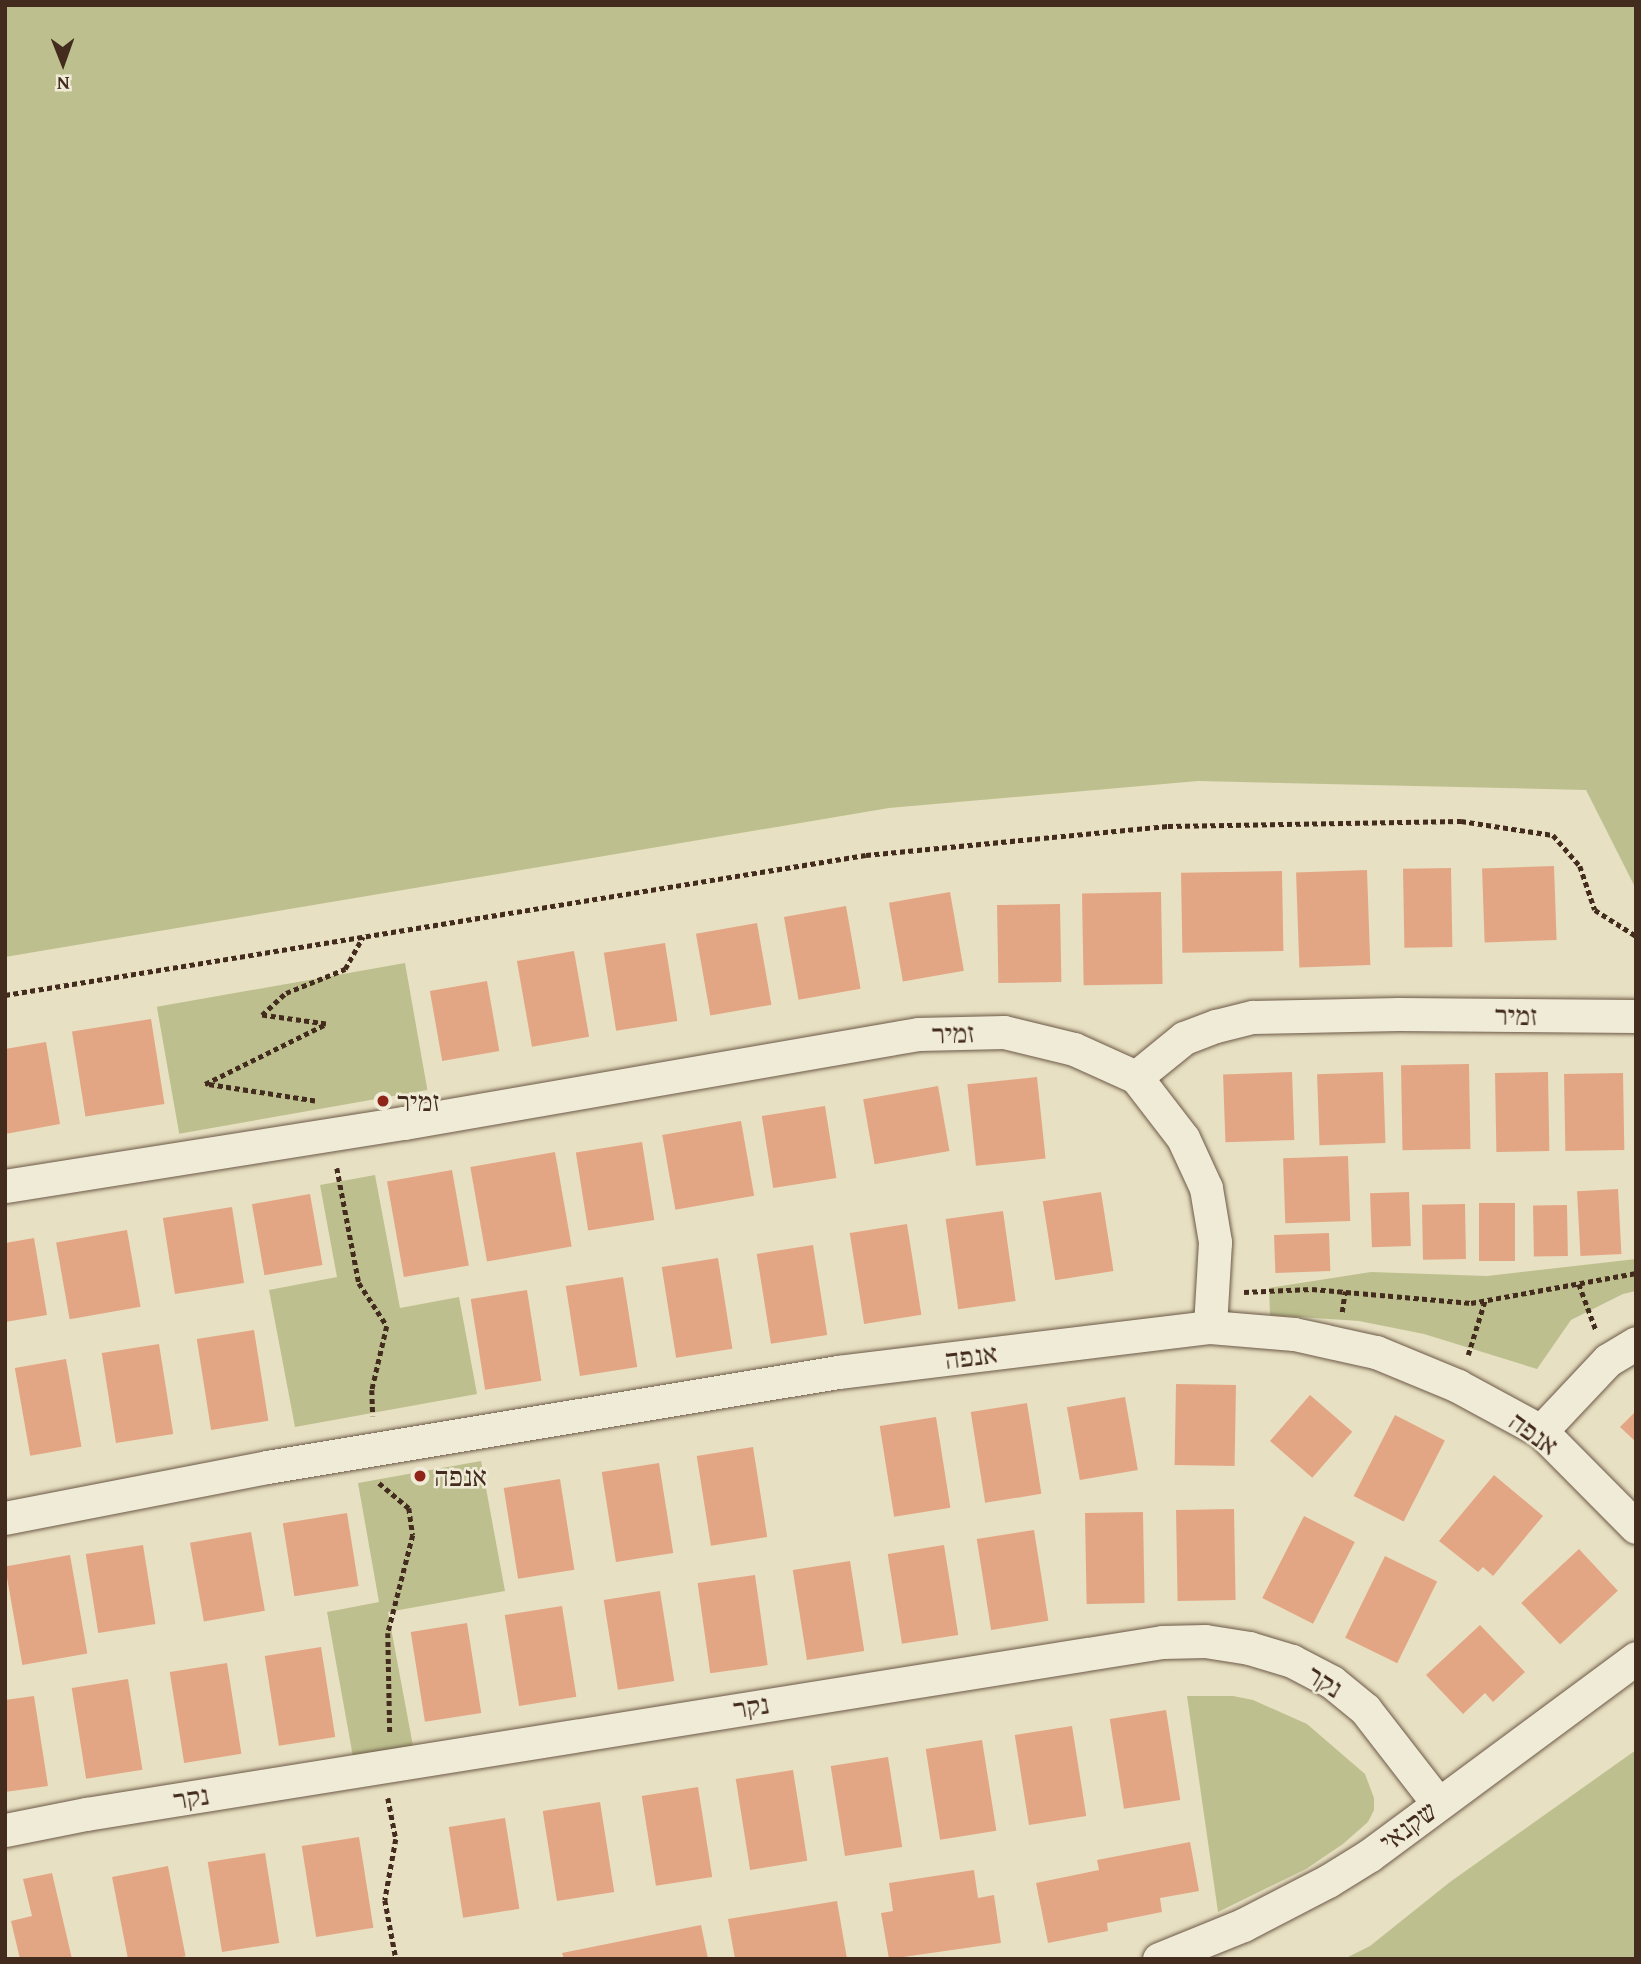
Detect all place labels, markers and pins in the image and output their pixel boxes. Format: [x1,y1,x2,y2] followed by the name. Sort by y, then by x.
[397,1084,440,1118] place label: זמיר
[375,1093,391,1109] marker: זמיר
[434,1459,487,1493] place label: אנפה
[412,1468,428,1484] marker: אנפה

